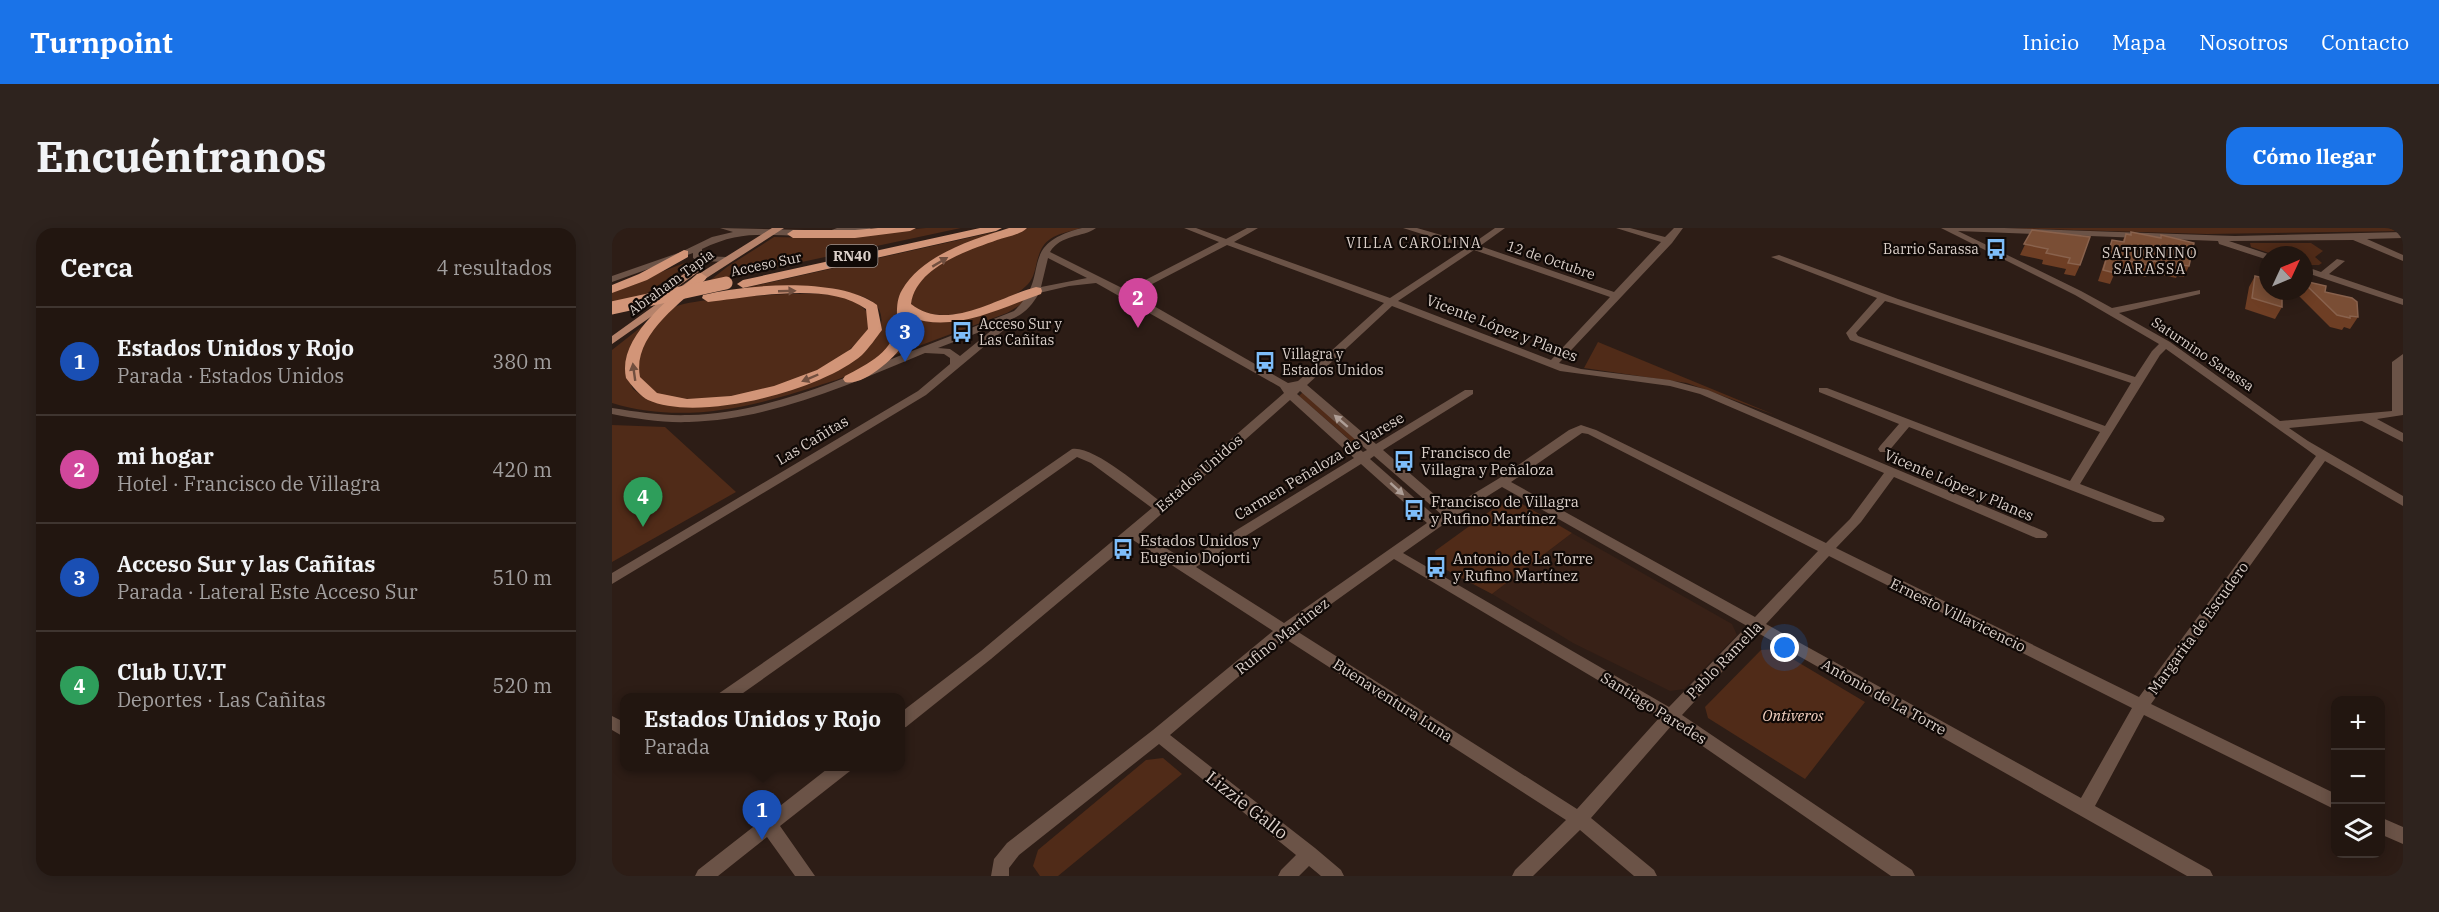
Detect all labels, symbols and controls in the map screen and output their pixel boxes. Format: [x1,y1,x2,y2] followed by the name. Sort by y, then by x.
[30,24,173,61] text: Turnpoint
[2022,28,2079,56] text: Inicio
[2112,28,2166,56] text: Mapa
[2199,28,2288,56] text: Nosotros
[2321,28,2409,56] text: Contacto
[2226,127,2403,185] button: Cómo llegar
[36,129,327,184] text: Encuéntranos
[1346,234,1482,252] district label: VILLA CAROLINA
[1504,236,1598,284] street label: 12 de Octubre
[1984,237,2008,261] bus stop icon: Barrio Sarassa
[1883,240,1979,258] place label: Barrio Sarassa
[2102,244,2198,278] district label: SATURNINO SARASSA
[625,245,718,319] street label: Abraham Tapia
[826,245,878,267] road number: RN40
[2259,246,2313,300] north arrow
[729,248,804,280] street label: Acceso Sur
[60,250,133,284] text: Cerca
[436,254,552,281] text: 4 resultados
[932,257,948,268] one-way arrow
[1118,279,1158,328] pin: 2
[778,286,797,295] one-way arrow
[1424,290,1580,366] street label: Vicente López y Planes
[886,312,924,362] pin: 3
[2148,313,2258,395] street label: Saturnino Sarassa
[979,315,1063,349] place label: Acceso Sur y Las Cañitas
[950,320,974,344] bus stop icon: Acceso Sur y Las Cañitas
[117,333,354,362] text: Estados Unidos y Rojo
[1282,345,1384,379] place label: Villagra y Estados Unidos
[74,348,86,375] text: 1
[492,348,552,375] text: 380 m
[1253,350,1277,374] bus stop icon: Villagra y Estados Unidos
[117,362,344,389] text: Parada · Estados Unidos
[629,362,638,381] one-way arrow
[800,373,818,383] one-way arrow
[1231,408,1407,524] street label: Carmen Peñaloza de Varese
[772,411,852,469] street label: Las Cañitas
[1334,415,1349,428] one-way arrow
[1152,430,1246,516] street label: Estados Unidos
[117,441,214,470] text: mi hogar
[1421,443,1554,479] place label: Francisco de Villagra y Peñaloza
[1881,445,2037,525] street label: Vicente López y Planes
[1392,449,1416,473] bus stop icon: Francisco de Villagra y Peñaloza
[74,456,86,483] text: 2
[492,456,552,483] text: 420 m
[117,470,381,497] text: Hotel · Francisco de Villagra
[624,478,663,527] pin: 4
[1389,482,1404,495] one-way arrow
[1431,492,1579,528] place label: Francisco de Villagra y Rufino Martínez
[1402,498,1426,522] bus stop icon: Francisco de Villagra y Rufino Martínez
[1140,531,1260,567] place label: Estados Unidos y Eugenio Dojorti
[1111,537,1135,561] bus stop icon: Estados Unidos y Eugenio Dojorti
[117,549,375,578] text: Acceso Sur y las Cañitas
[1453,549,1593,585] place label: Antonio de La Torre y Rufino Martínez
[1424,555,1448,579] bus stop icon: Antonio de La Torre y Rufino Martínez
[2143,558,2253,698] street label: Margarita de Escudero
[74,564,86,591] text: 3
[492,564,552,591] text: 510 m
[1887,574,2029,656] street label: Ernesto Villavicencio
[117,578,418,605] text: Parada · Lateral Este Acceso Sur
[1231,594,1333,678] street label: Rufino Martinez
[1682,617,1766,703] street label: Pablo Ramella
[1770,633,1799,662] your location
[1330,654,1456,746] street label: Buenaventura Luna
[1818,655,1950,739] street label: Antonio de La Torre
[117,657,226,686] text: Club U.V.T
[1597,668,1711,748] street label: Santiago Paredes
[74,672,86,699] text: 4
[492,672,552,699] text: 520 m
[117,686,326,713] text: Deportes · Las Cañitas
[620,693,905,771] popup
[2331,696,2385,858] map controls
[2331,696,2385,750] button: +
[644,704,881,733] text: Estados Unidos y Rojo
[1762,706,1824,725] park label: Ontiveros
[644,733,710,760] text: Parada
[2331,750,2385,804] button: −
[1201,766,1293,844] street label: Lizzie Gallo
[742,790,782,840] pin: 1
[2331,804,2385,858] button: layers

